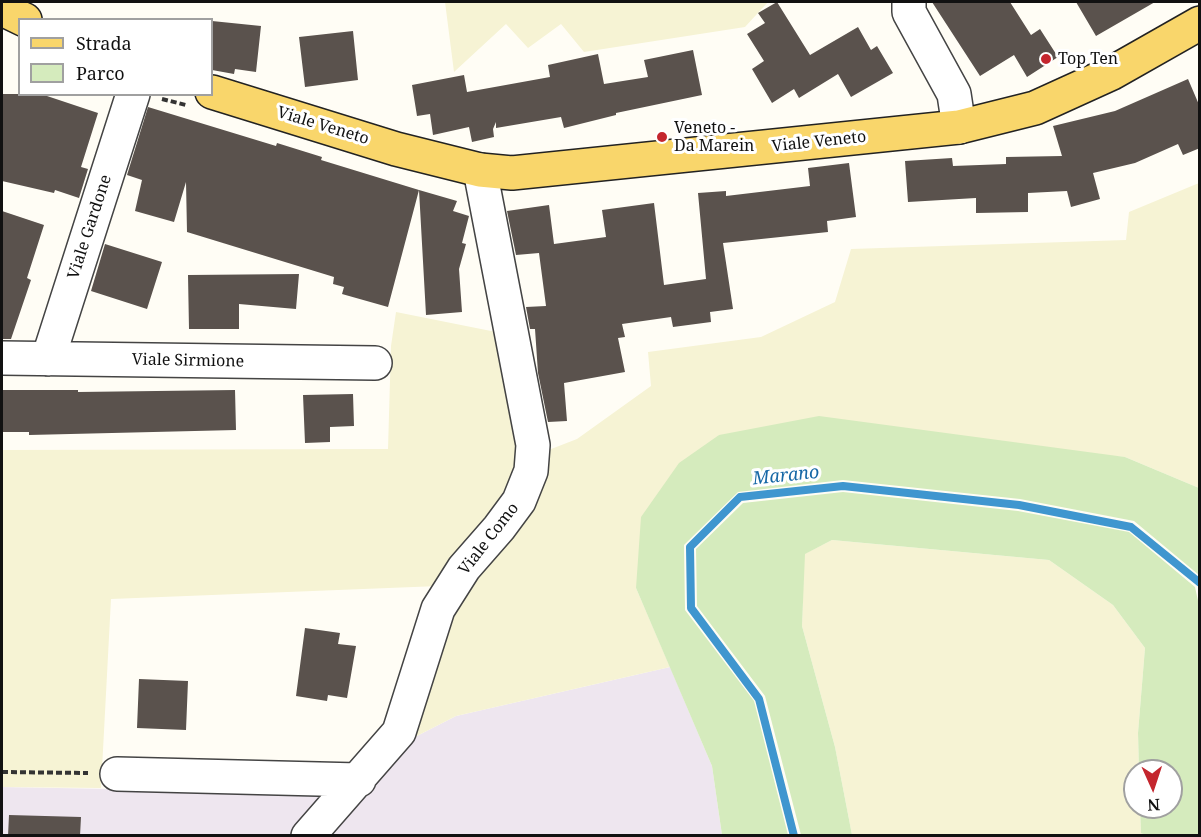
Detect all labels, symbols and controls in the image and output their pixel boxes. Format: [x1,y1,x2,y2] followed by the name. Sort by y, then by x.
[18,18,213,96] legend
[76,31,132,55] text: Strada
[1058,49,1118,69] place label: Top Ten
[1039,52,1053,66] marker: Top Ten
[76,61,125,85] text: Parco
[275,103,371,149] street label: Viale Veneto
[674,118,754,156] place label: Veneto - Da Marein
[771,128,867,156] street label: Viale Veneto
[655,130,669,144] marker: Veneto - Da Marein
[64,172,116,282] street label: Viale Gardone
[132,350,244,372] street label: Viale Sirmione
[752,462,820,490] water label: Marano
[455,499,523,579] street label: Viale Como
[1123,759,1183,819] north arrow
[1147,794,1161,816] text: N

